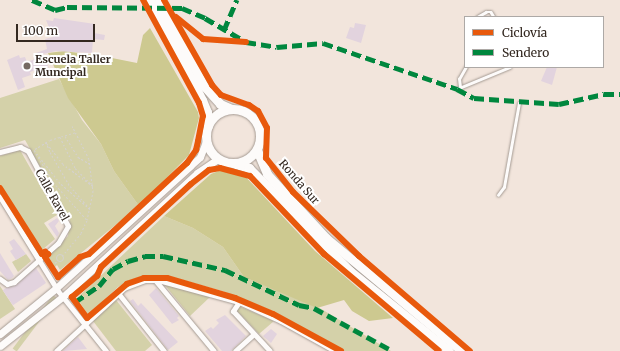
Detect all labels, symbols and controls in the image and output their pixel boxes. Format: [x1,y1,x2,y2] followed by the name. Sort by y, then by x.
[18,16,97,42] scale bar
[464,16,604,68] legend
[23,23,58,38] text: 100 m
[502,25,547,40] text: Ciclovía
[502,45,549,60] text: Sendero
[35,53,111,79] place label: Escuela Taller Muncipal
[22,61,32,71] marker: Escuela Taller Muncipal
[276,157,322,207] street label: Ronda Sur
[32,167,72,223] street label: Calle Ravel

